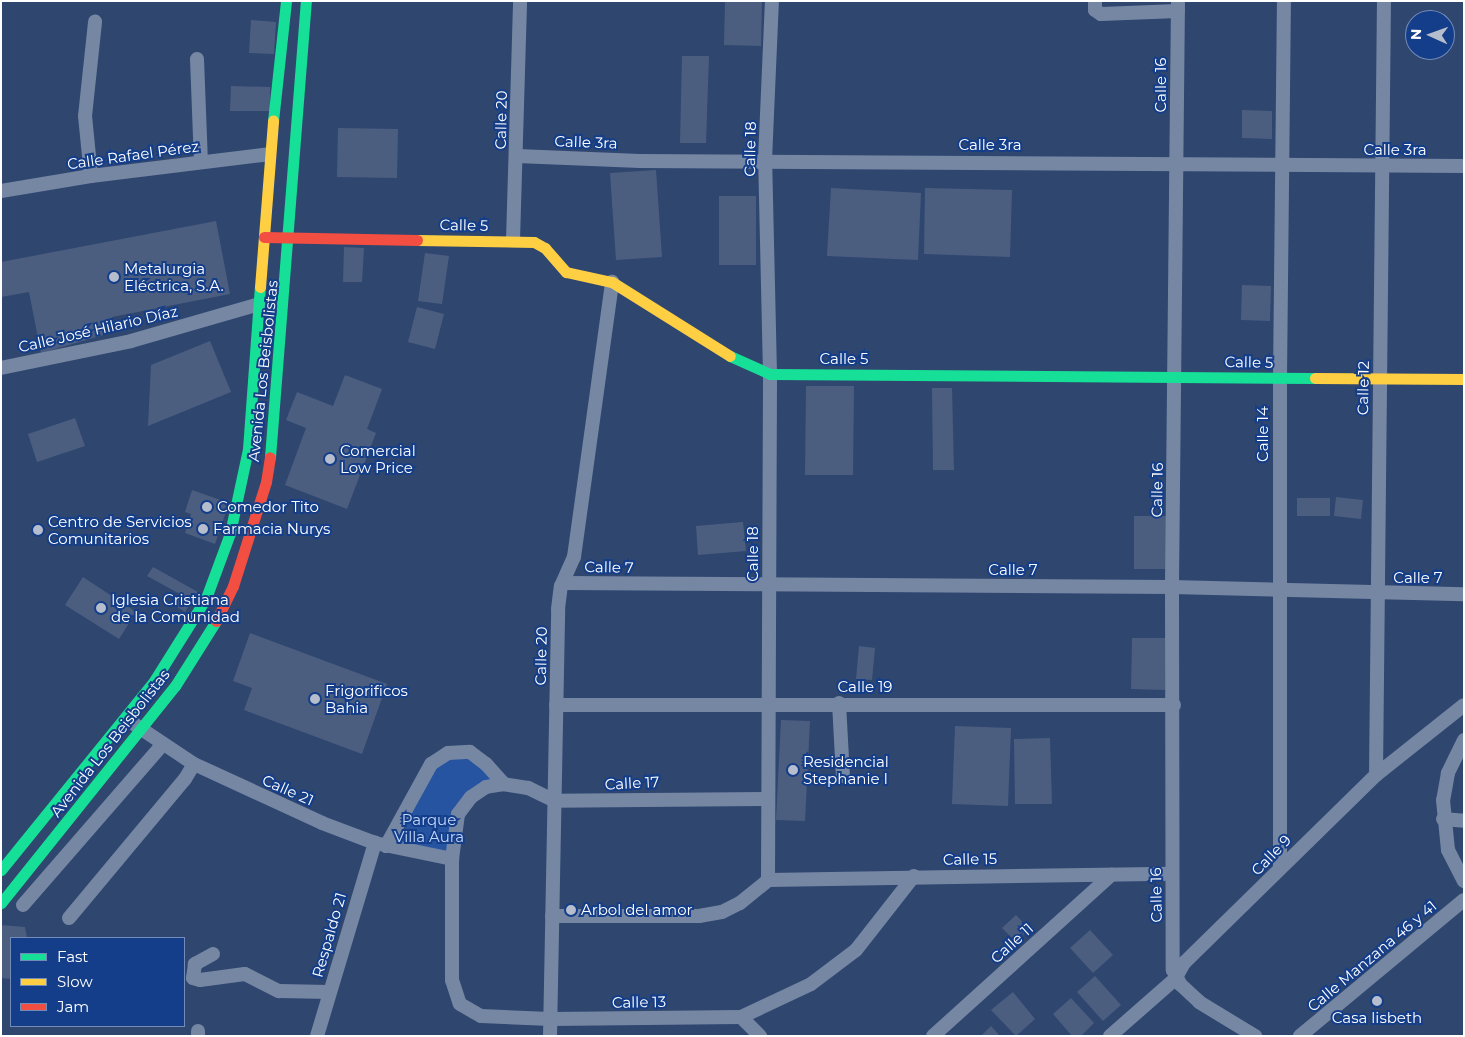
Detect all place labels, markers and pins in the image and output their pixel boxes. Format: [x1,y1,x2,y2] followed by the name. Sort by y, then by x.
[124,259,224,294] place label: Metalurgia Eléctrica, S.A.
[108,271,120,283] marker: Metalurgia Eléctrica, S.A.
[340,441,416,476] place label: Comercial Low Price
[324,453,336,465] marker: Comercial Low Price
[217,498,319,516] place label: Comedor Tito
[201,501,213,513] marker: Comedor Tito
[48,512,192,547] place label: Centro de Servicios Comunitarios
[213,520,330,538] place label: Farmacia Nurys
[197,523,209,535] marker: Farmacia Nurys
[32,524,44,536] marker: Centro de Servicios Comunitarios
[111,590,240,625] place label: Iglesia Cristiana de la Comunidad
[95,602,107,614] marker: Iglesia Cristiana de la Comunidad
[325,681,408,716] place label: Frigorificos Bahia
[309,693,321,705] marker: Frigorificos Bahia
[803,752,889,787] place label: Residencial Stephanie I
[787,764,799,776] marker: Residencial Stephanie I
[581,901,693,919] place label: Arbol del amor
[565,904,577,916] marker: Arbol del amor
[1371,995,1383,1007] marker: Casa lisbeth
[1332,1009,1422,1027] place label: Casa lisbeth

